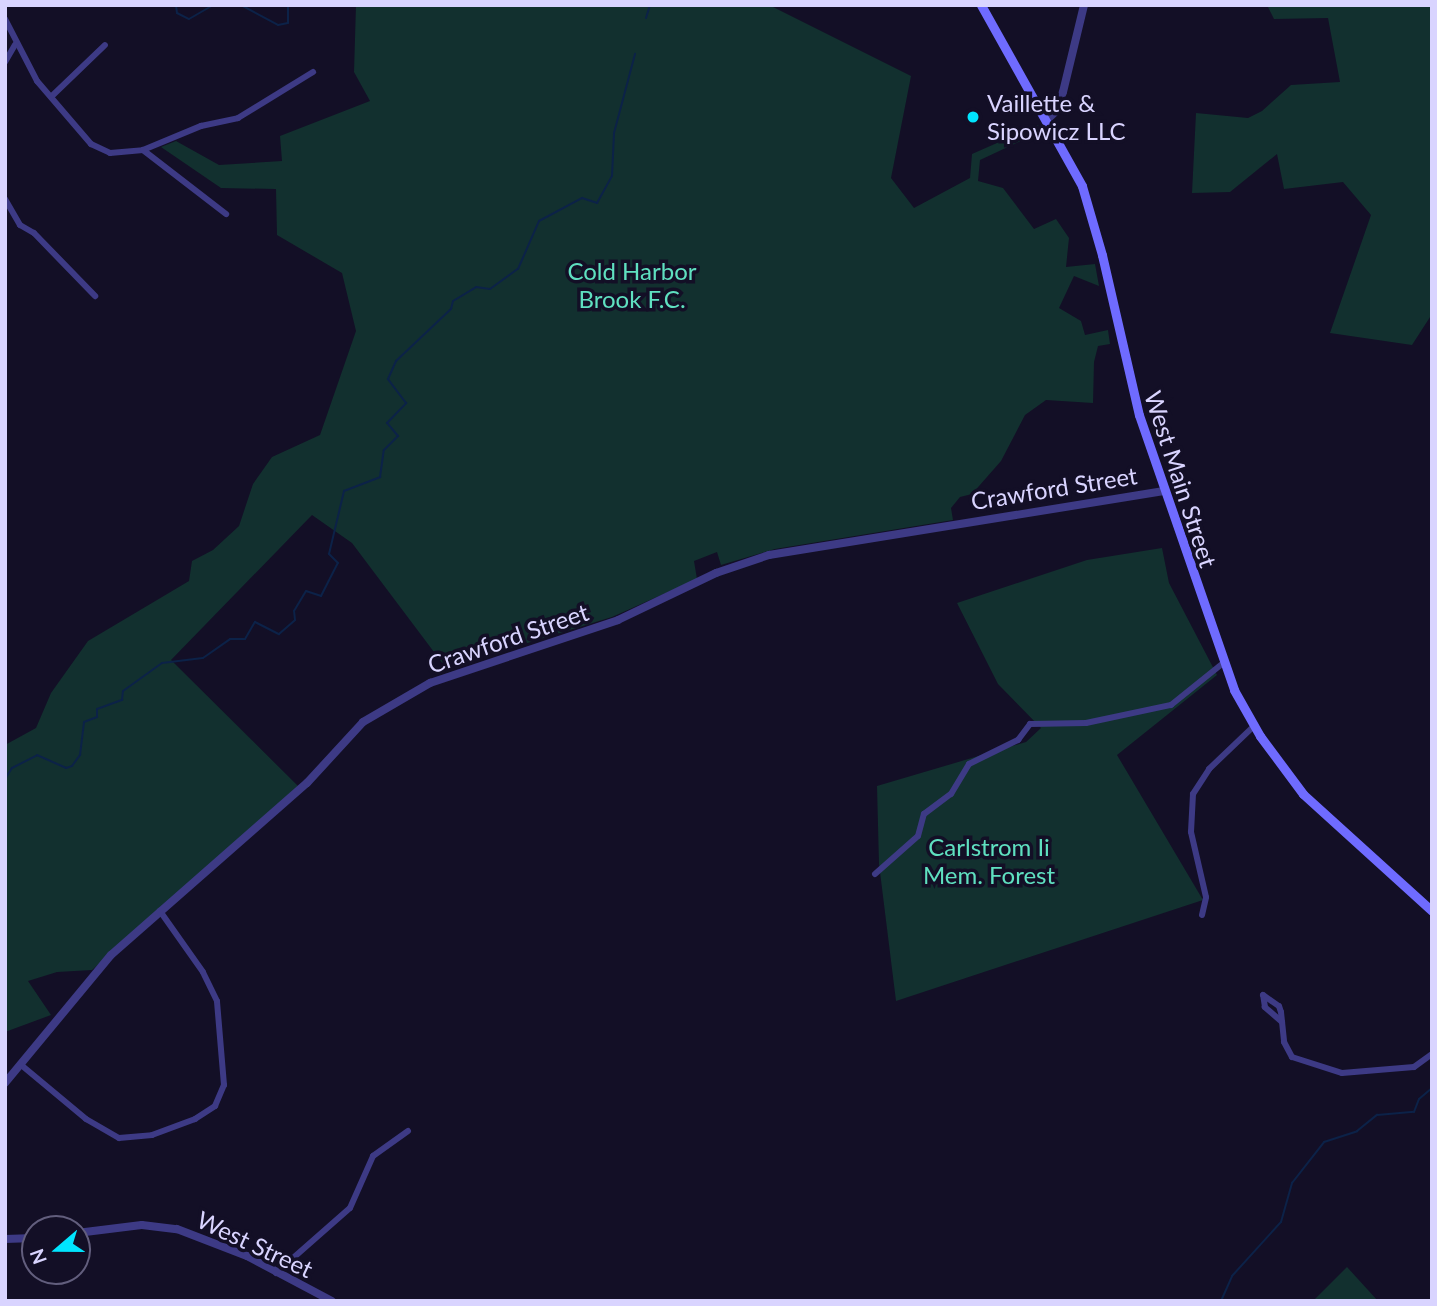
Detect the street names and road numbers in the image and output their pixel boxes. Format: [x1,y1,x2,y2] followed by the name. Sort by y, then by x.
[1139,387,1223,571] street label: West Main Street
[969,461,1139,515] street label: Crawford Street
[424,597,592,679] street label: Crawford Street
[192,1205,318,1283] street label: West Street

